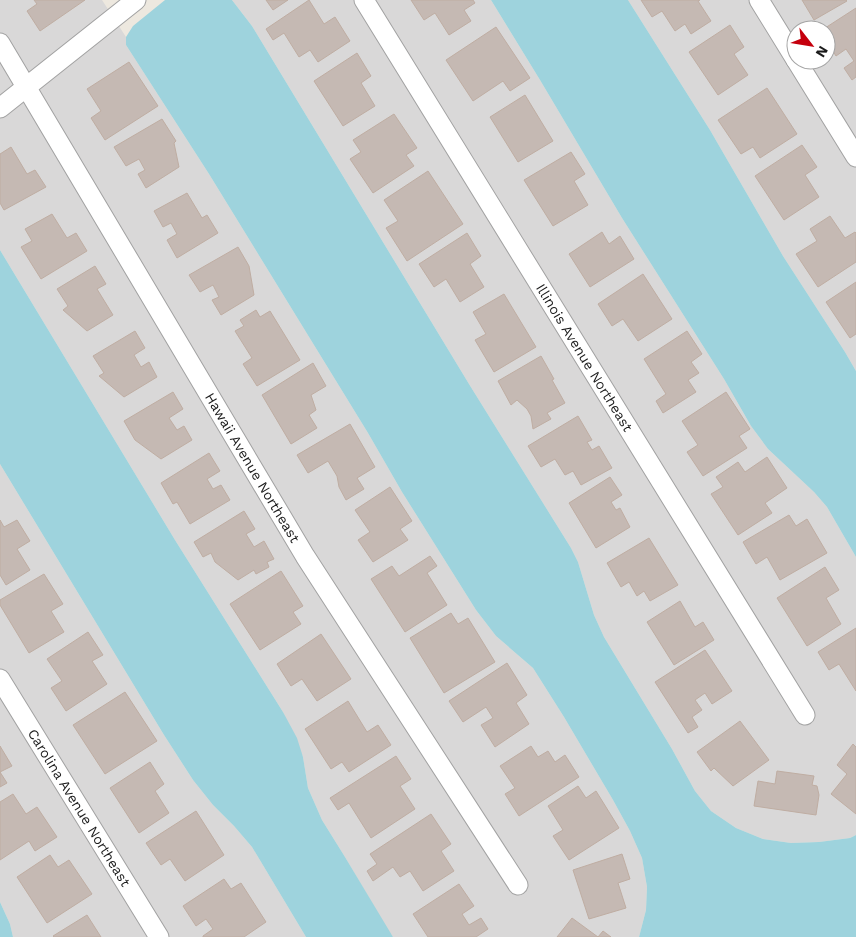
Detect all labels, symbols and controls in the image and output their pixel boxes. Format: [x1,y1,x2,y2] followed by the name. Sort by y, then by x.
[786,20,836,70] north arrow
[813,43,832,60] text: N
[533,281,636,434] street label: Illinois Avenue Northeast
[202,390,303,545] street label: Hawaii Avenue Northeast
[25,726,134,889] street label: Carolina Avenue Northeast

